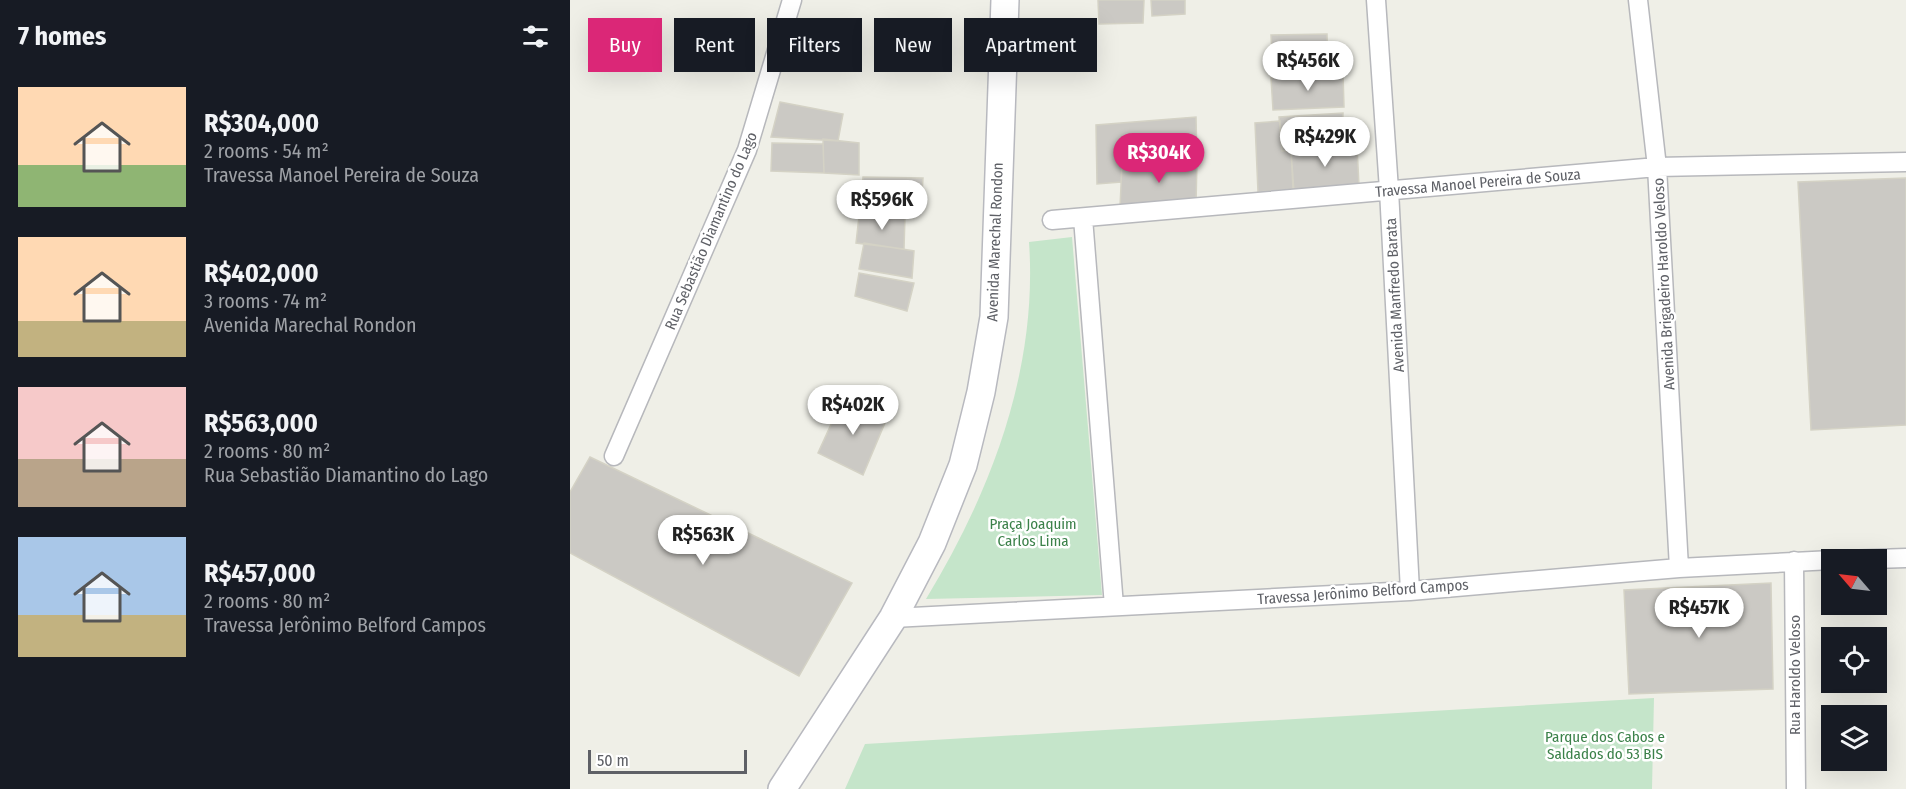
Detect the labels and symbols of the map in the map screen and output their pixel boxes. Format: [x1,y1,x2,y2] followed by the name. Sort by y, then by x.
[1259,41,1357,92] pin: R$456K
[1276,117,1374,168] pin: R$429K
[661,129,761,333] street label: Rua Sebastião Diamantino do Lago
[1110,133,1208,184] pin: R$304K
[983,162,1007,322] street label: Avenida Marechal Rondon
[1374,165,1582,201] street label: Travessa Manoel Pereira de Souza
[1649,177,1679,391] street label: Avenida Brigadeiro Haroldo Veloso
[833,180,931,231] pin: R$596K
[1382,217,1408,373] street label: Avenida Manfredo Barata
[804,385,902,436] pin: R$402K
[654,515,752,566] pin: R$563K
[989,515,1077,550] park label: Praça Joaquim Carlos Lima
[1821,549,1887,615] north arrow
[1257,576,1469,608] street label: Travessa Jerônimo Belford Campos
[1650,588,1748,639] pin: R$457K
[1786,615,1804,735] street label: Rua Haroldo Veloso
[1545,728,1665,763] park label: Parque dos Cabos e Saldados do 53 BIS
[588,747,747,774] scale bar

